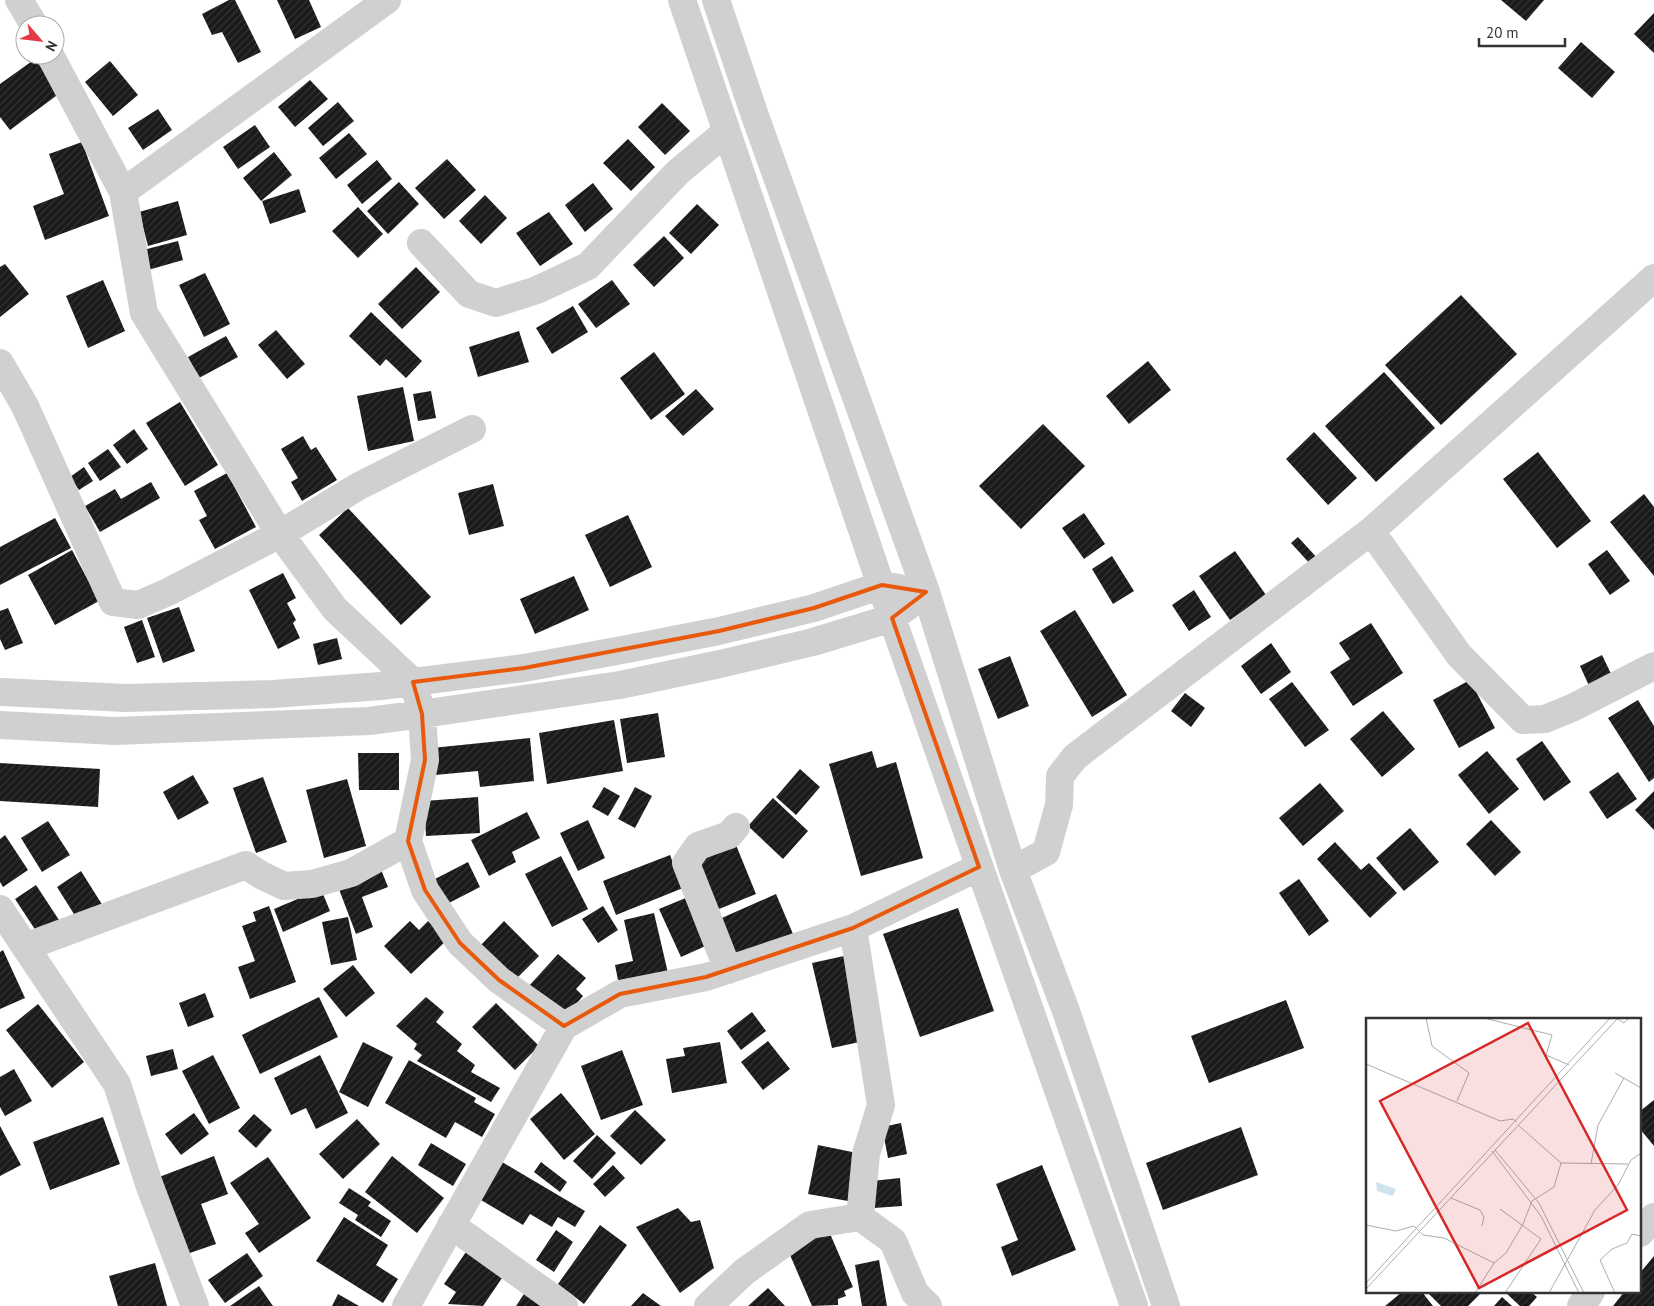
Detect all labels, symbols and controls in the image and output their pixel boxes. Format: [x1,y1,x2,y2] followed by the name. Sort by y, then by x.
[15,15,65,65] north arrow
[1479,15,1565,47] scale bar
[1486,23,1519,42] text: 20 m
[41,38,62,54] text: N
[1366,1018,1642,1294] inset map

